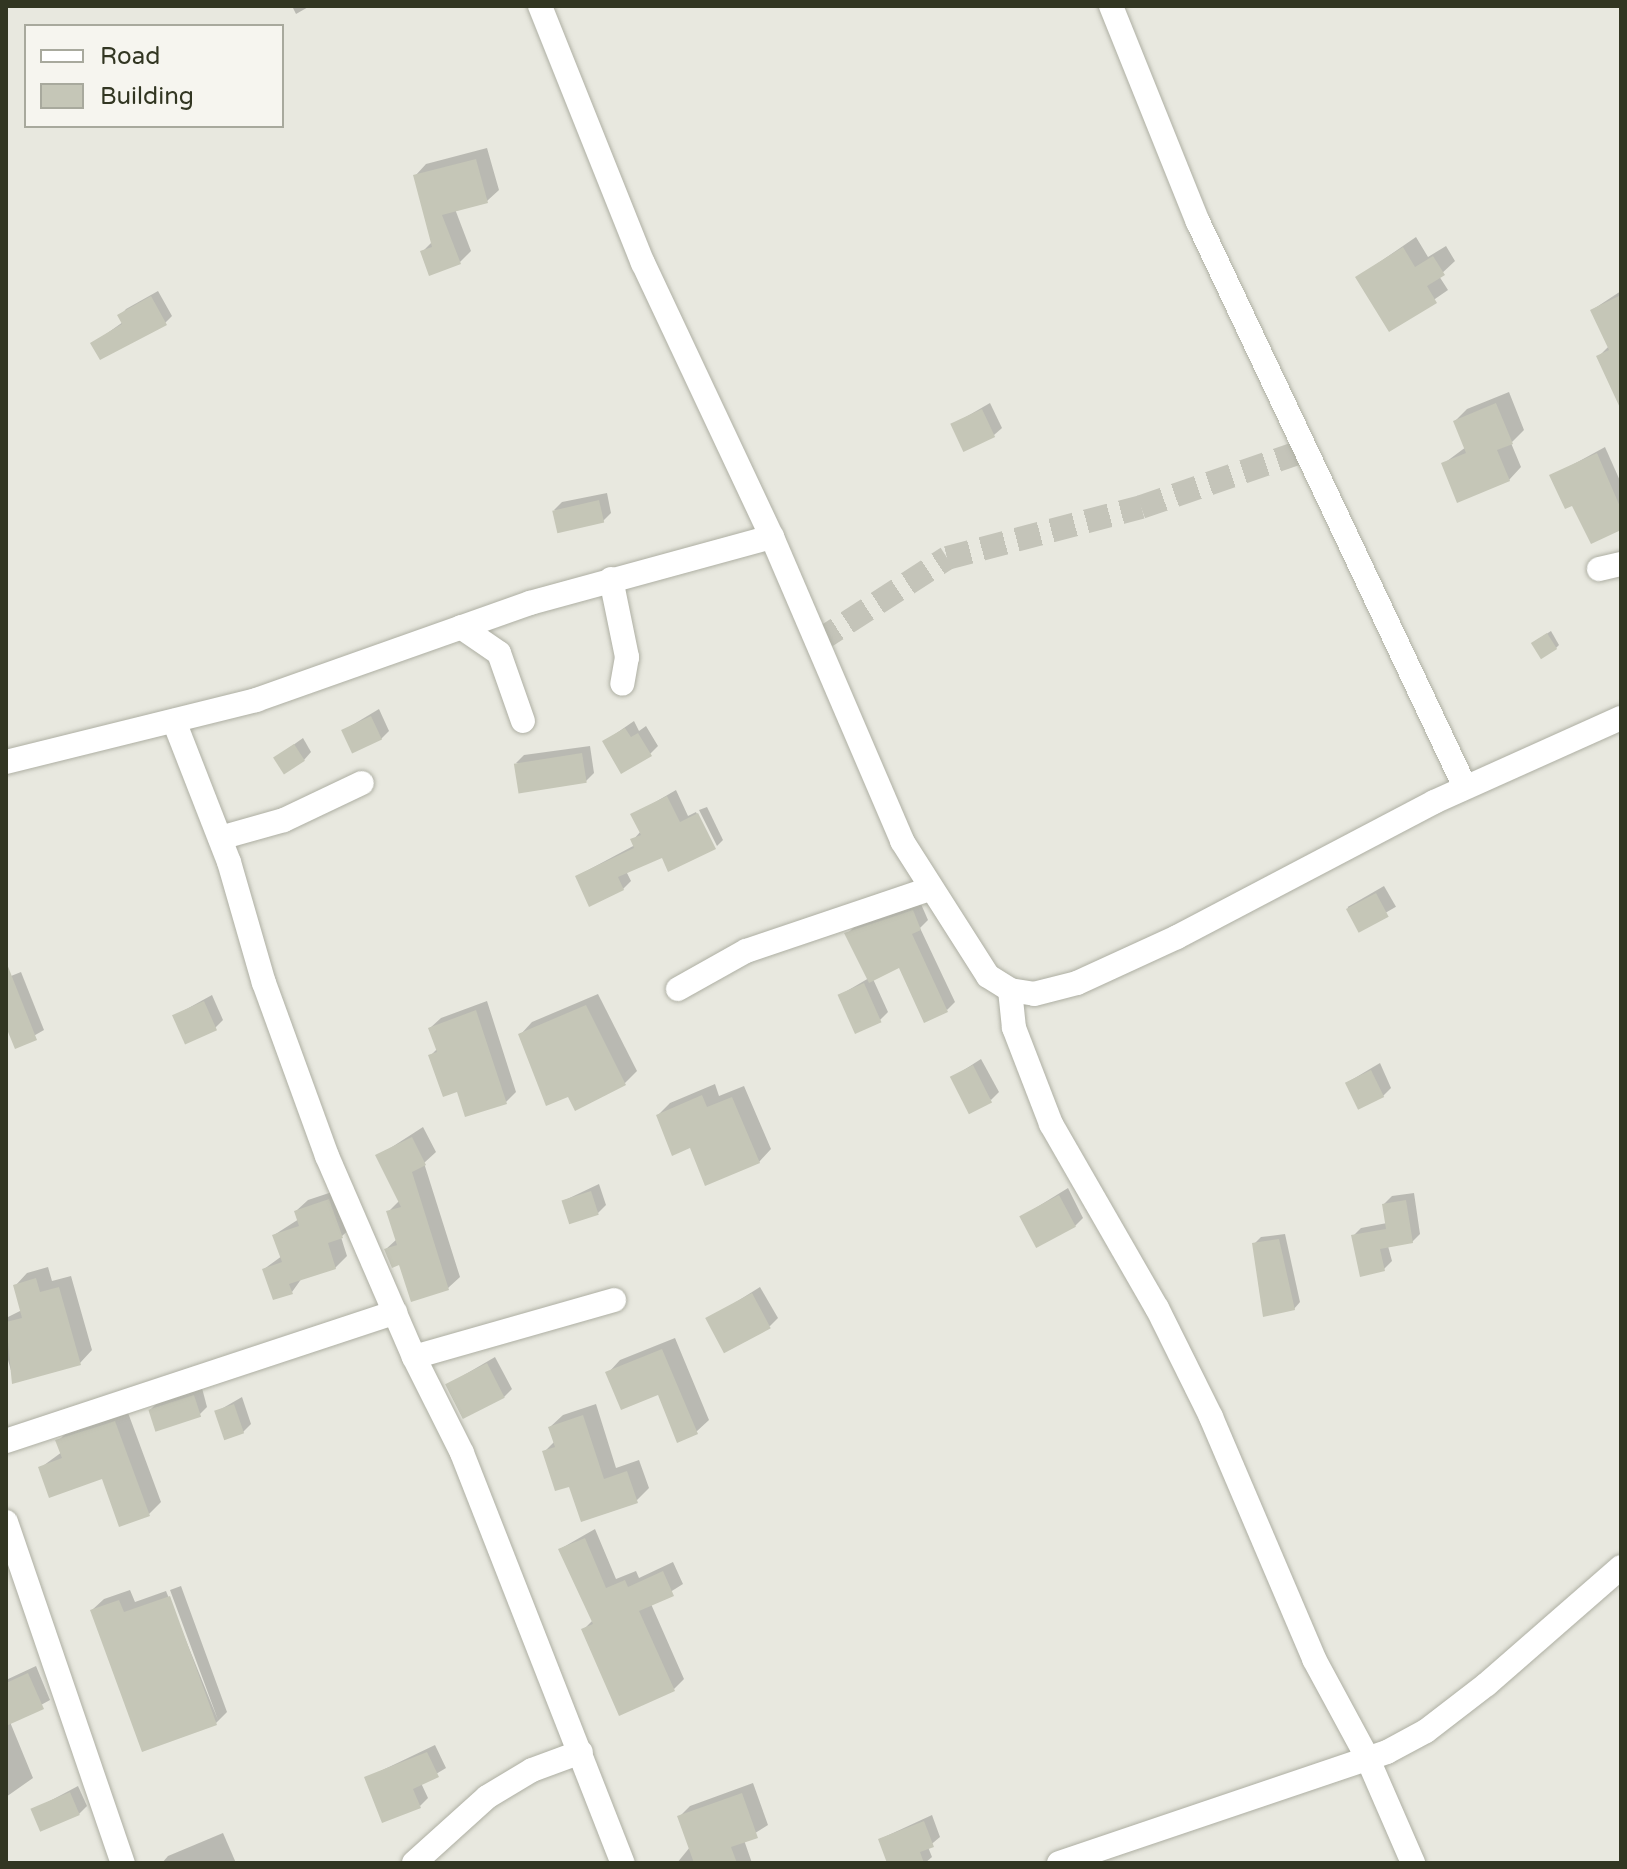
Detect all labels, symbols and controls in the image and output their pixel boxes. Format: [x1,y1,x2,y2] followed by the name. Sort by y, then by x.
[24,24,284,128] legend
[100,42,160,71] text: Road
[100,82,194,111] text: Building

